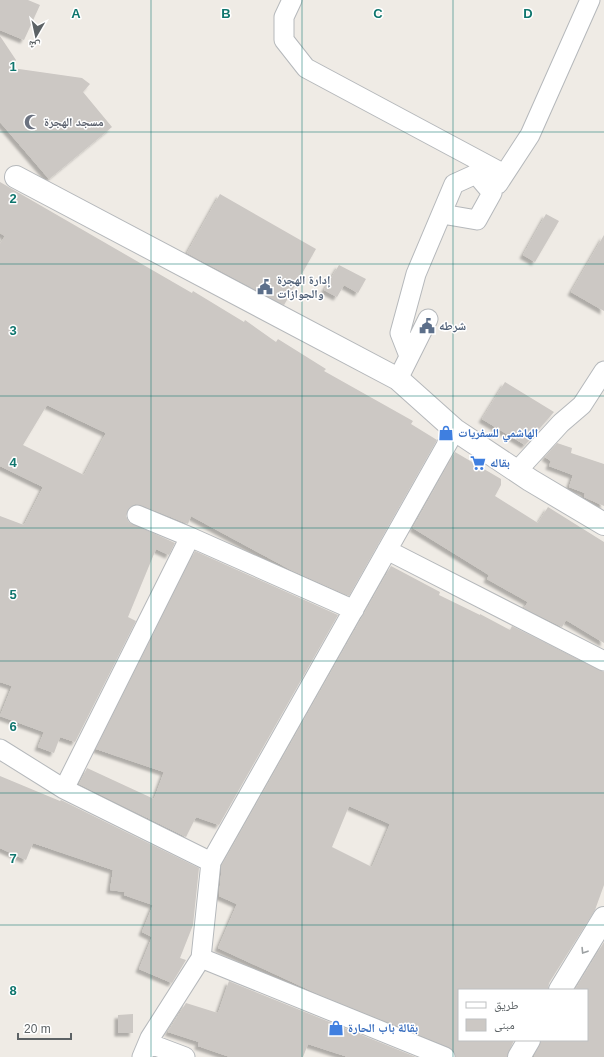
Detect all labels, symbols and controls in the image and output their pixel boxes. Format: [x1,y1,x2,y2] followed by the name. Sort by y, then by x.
[71,6,81,21] text: A
[221,6,231,21] text: B
[373,6,383,21] text: C
[523,6,533,21] text: D
[16,16,56,56] north arrow
[27,37,41,53] text: ش
[9,59,17,74] text: 1
[23,113,41,131] mosque icon: مسجد الهجرة
[44,115,104,129] place label: مسجد الهجرة
[9,191,17,206] text: 2
[277,273,331,301] place label: إدارة الهجرة والجوازات
[256,278,274,296] public building icon: إدارة الهجرة والجوازات
[418,317,436,335] public building icon: شرطه
[439,319,466,333] place label: شرطه
[9,323,17,338] text: 3
[437,424,455,442] shop icon: الهاشمي للسفريات
[458,426,538,443] place label: الهاشمي للسفريات
[469,454,487,472] supermarket icon: بقاله
[9,455,17,470] text: 4
[490,456,510,470] place label: بقاله
[9,587,17,602] text: 5
[9,719,17,734] text: 6
[9,851,17,866] text: 7
[581,947,588,954] one-way arrow
[9,983,17,998] text: 8
[458,989,588,1041] legend
[494,998,519,1012] text: طريق
[18,1015,71,1041] scale bar
[494,1018,515,1032] text: مبنى
[327,1019,345,1037] shop icon: بقالة باب الحارة
[348,1021,418,1035] place label: بقالة باب الحارة
[24,1022,51,1036] text: 20 m

